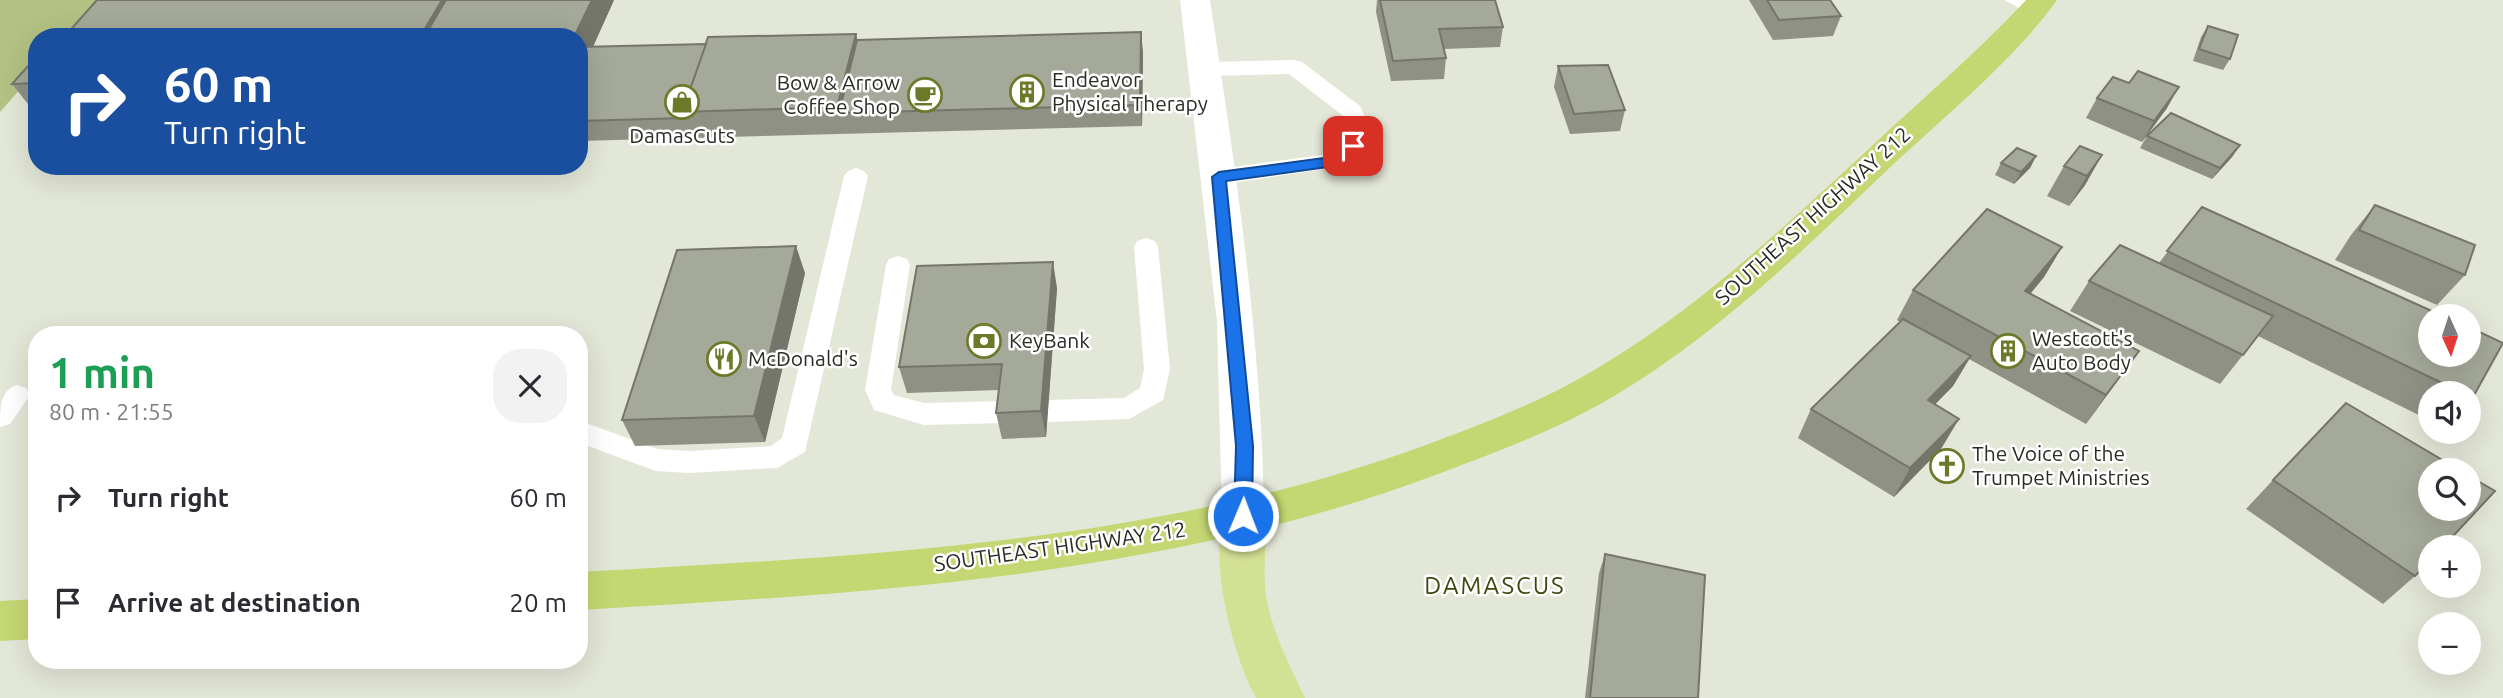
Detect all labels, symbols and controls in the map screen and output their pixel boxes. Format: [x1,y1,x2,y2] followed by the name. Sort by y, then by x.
[49,56,140,147] icon: right
[164,56,273,111] text: 60 m
[1052,67,1208,115] place label: Endeavor Physical Therapy
[777,70,900,118] place label: Bow & Arrow Coffee Shop
[1008,73,1046,111] building icon: Endeavor Physical Therapy
[906,76,944,114] cafe icon: Bow & Arrow Coffee Shop
[663,83,701,121] shop icon: DamasCuts
[164,114,306,150] text: Turn right
[1323,116,1383,176] pin
[1710,121,1915,309] street label: SOUTHEAST HIGHWAY 212
[629,123,735,147] place label: DamasCuts
[1334,127,1372,165] icon: arrive
[2418,304,2482,368] north arrow
[2418,304,2481,675] map controls
[965,322,1003,360] bank icon: KeyBank
[2032,326,2133,374] place label: Westcott's Auto Body
[1009,328,1090,352] place label: KeyBank
[1989,332,2027,370] building icon: Westcott's Auto Body
[705,340,743,378] restaurant icon: McDonald's
[748,346,858,370] place label: McDonald's
[49,349,155,396] text: 1 min
[493,349,567,423] button: close
[2418,381,2481,444] button: sound
[49,399,174,424] text: 80 m · 21:55
[1972,441,2150,489] place label: The Voice of the Trumpet Ministries
[1928,447,1966,485] church icon: The Voice of the Trumpet Ministries
[2418,458,2481,521] button: search
[49,479,87,517] icon: right
[1206,479,1280,553] position arrow
[108,483,229,512] text: Turn right
[509,483,567,512] text: 60 m
[932,516,1187,576] street label: SOUTHEAST HIGHWAY 212
[2418,535,2481,598] button: +
[1424,572,1566,599] district label: DAMASCUS
[49,584,87,622] icon: arrive
[108,588,361,617] text: Arrive at destination
[509,588,567,617] text: 20 m
[2418,612,2481,675] button: −

